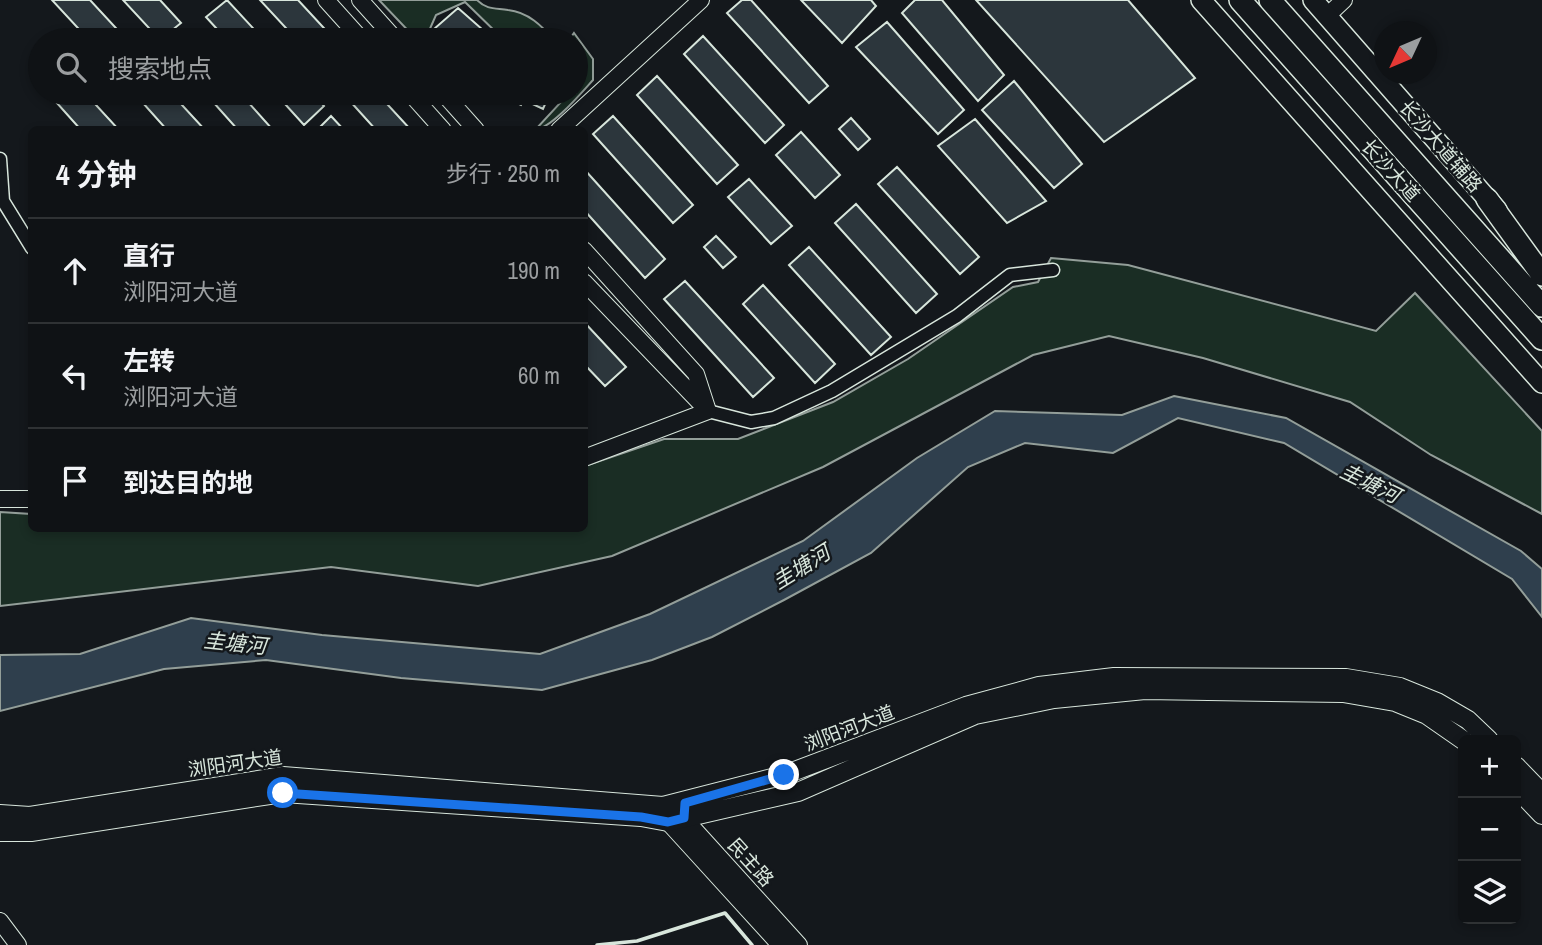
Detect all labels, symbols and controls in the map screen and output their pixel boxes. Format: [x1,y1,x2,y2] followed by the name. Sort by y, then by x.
[1374,21,1437,84] north arrow
[28,28,588,105] search box
[52,48,90,86] icon: search
[108,51,212,86] text: 搜索地点
[1394,94,1488,198] street label: 长沙大道辅路
[1356,133,1426,207] street label: 长沙大道
[56,154,137,194] text: 4 分钟
[446,158,560,189] text: 步行 · 250 m
[123,238,175,273] text: 直行
[56,252,94,290] icon: ahead
[508,255,560,286] text: 190 m
[123,276,238,307] text: 浏阳河大道
[123,343,175,378] text: 左转
[56,357,94,395] icon: left
[518,360,560,391] text: 60 m
[123,381,238,412] text: 浏阳河大道
[1335,456,1408,512] water label: 圭塘河
[56,462,94,500] icon: arrive
[123,465,253,500] text: 到达目的地
[767,536,839,596] water label: 圭塘河
[202,625,272,661] water label: 圭塘河
[800,699,898,757] street label: 浏阳河大道
[1458,735,1521,924] map controls
[1458,735,1521,798] button: +
[186,744,284,782] street label: 浏阳河大道
[768,759,799,790] route end
[267,777,298,808] route start
[1458,798,1521,861] button: −
[722,832,780,892] street label: 民主路
[1458,861,1521,924] button: layers

